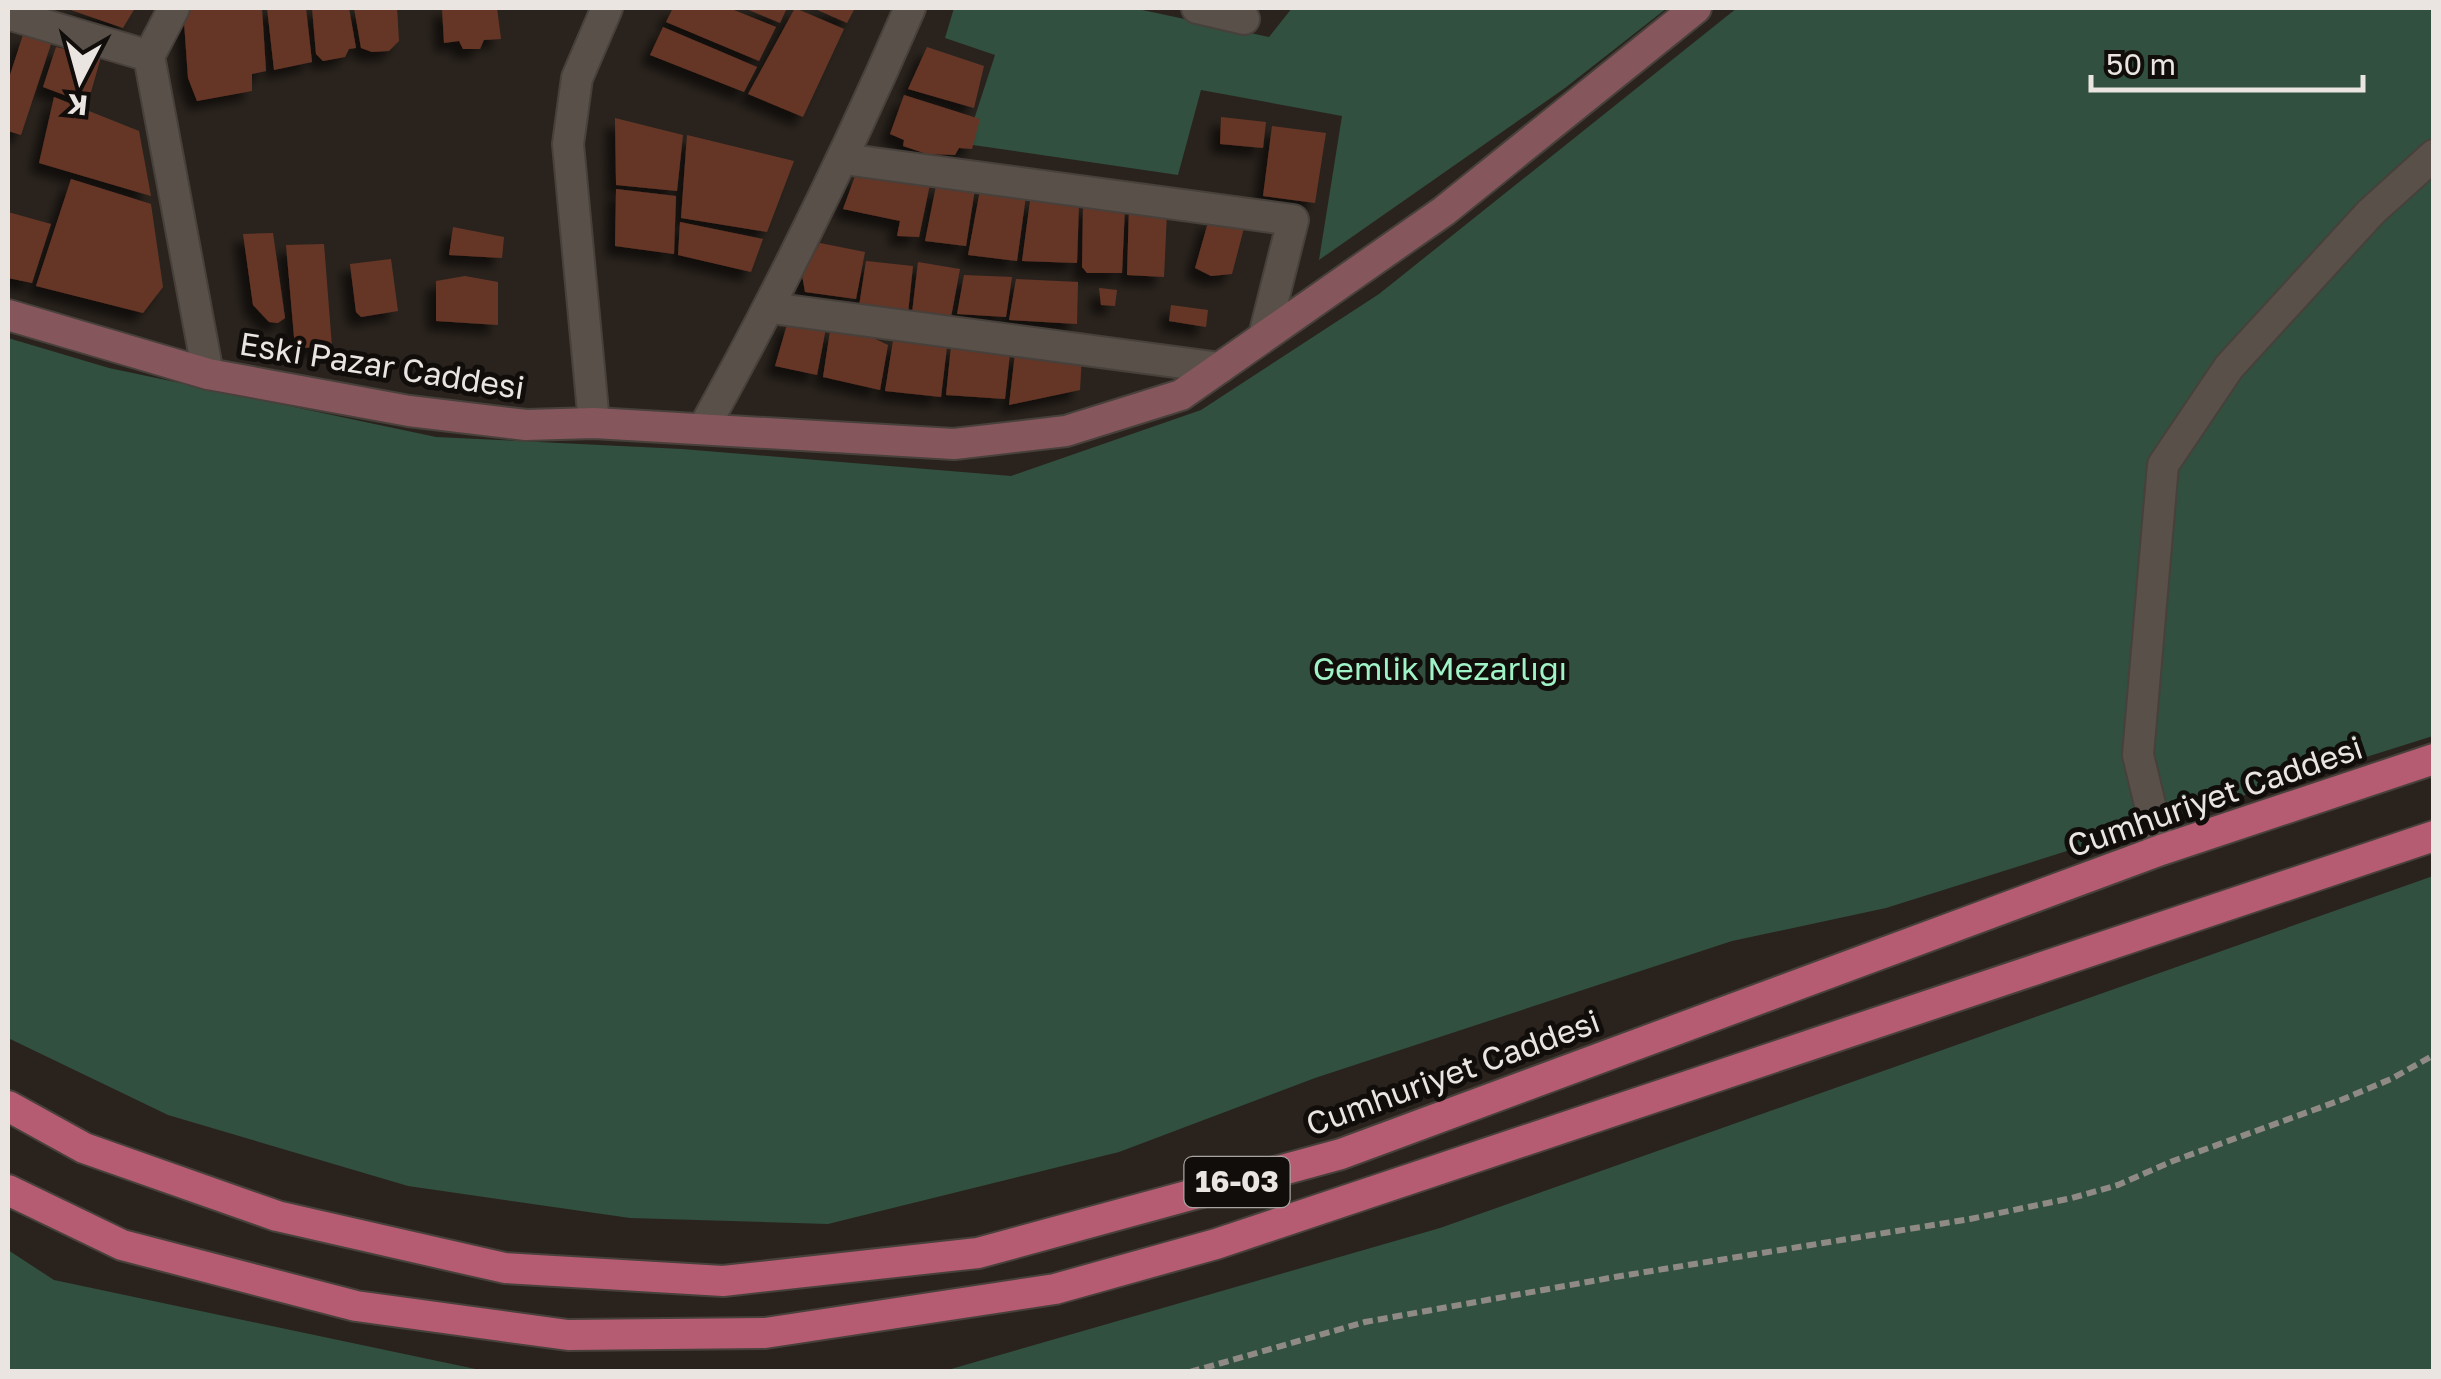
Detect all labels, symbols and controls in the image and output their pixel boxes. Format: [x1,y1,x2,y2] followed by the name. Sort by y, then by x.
[30,30,130,130] north arrow
[2091,30,2364,92] scale bar
[2106,46,2176,82] text: 50 m
[66,88,89,123] text: K
[237,324,527,406] street label: Eski Pazar Caddesi
[1313,649,1567,687] park label: Gemlik Mezarlığı
[2062,728,2367,864] street label: Cumhuriyet Caddesi
[1301,1001,1605,1143] street label: Cumhuriyet Caddesi
[1184,1157,1290,1207] road number: 16-03

